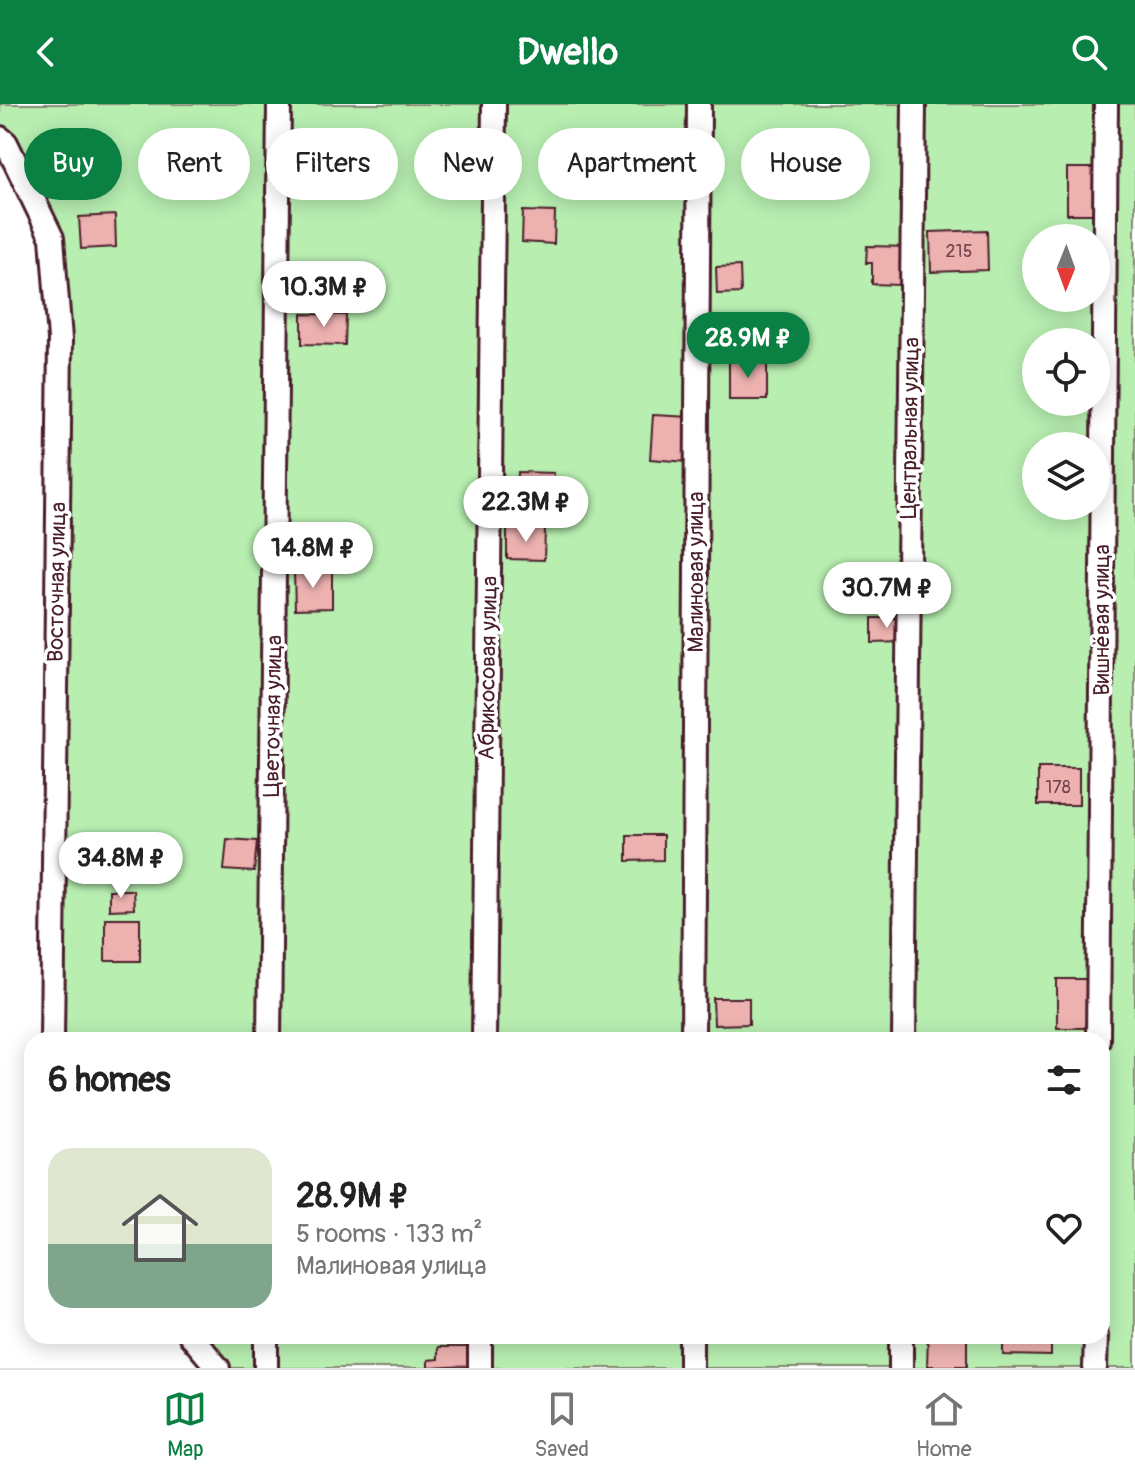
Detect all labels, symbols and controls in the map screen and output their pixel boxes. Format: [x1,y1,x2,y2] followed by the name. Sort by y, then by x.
[24,30,68,74] icon: back
[517,30,618,75] text: Dwello
[1067,30,1111,74] icon: search
[24,128,122,200] chip: Buy
[138,128,250,200] chip: Rent
[266,128,398,200] chip: Filters
[414,128,522,200] chip: New
[538,128,725,200] chip: Apartment
[741,128,870,200] chip: House
[1022,224,1110,312] north arrow
[1022,224,1110,520] map controls
[946,240,972,263] house number: 215
[250,261,398,329] pin: 10.3M ₽
[280,271,368,303] text: 10.3M ₽
[674,312,822,380] pin: 28.9M ₽
[705,322,791,354] text: 28.9M ₽
[1022,328,1110,416] button: locate
[894,337,926,519] street label: Центральная улица
[1022,432,1110,520] button: layers
[452,476,600,544] pin: 22.3M ₽
[481,486,571,518] text: 22.3M ₽
[682,491,710,653] street label: Малиновая улица
[42,502,72,662] street label: Восточная улица
[239,522,387,590] pin: 14.8M ₽
[271,532,355,564] text: 14.8M ₽
[1088,544,1116,696] street label: Вишнёвая улица
[813,562,961,630] pin: 30.7M ₽
[841,572,933,604] text: 30.7M ₽
[472,576,504,760] street label: Абрикосовая улица
[258,635,288,797] street label: Цветочная улица
[1045,776,1071,799] house number: 178
[47,832,195,900] pin: 34.8M ₽
[77,842,165,874] text: 34.8M ₽
[1042,1058,1086,1102] icon: filters
[48,1059,171,1102] text: 6 homes
[296,1175,409,1218] text: 28.9M ₽
[112,1180,208,1276] icon: home
[1042,1206,1086,1250] icon: heart
[296,1218,482,1250] text: 5 rooms · 133 m²
[296,1250,486,1282] text: Малиновая улица
[163,1387,207,1463] tab: Map
[534,1387,589,1463] tab: Saved
[916,1387,971,1463] tab: Home

